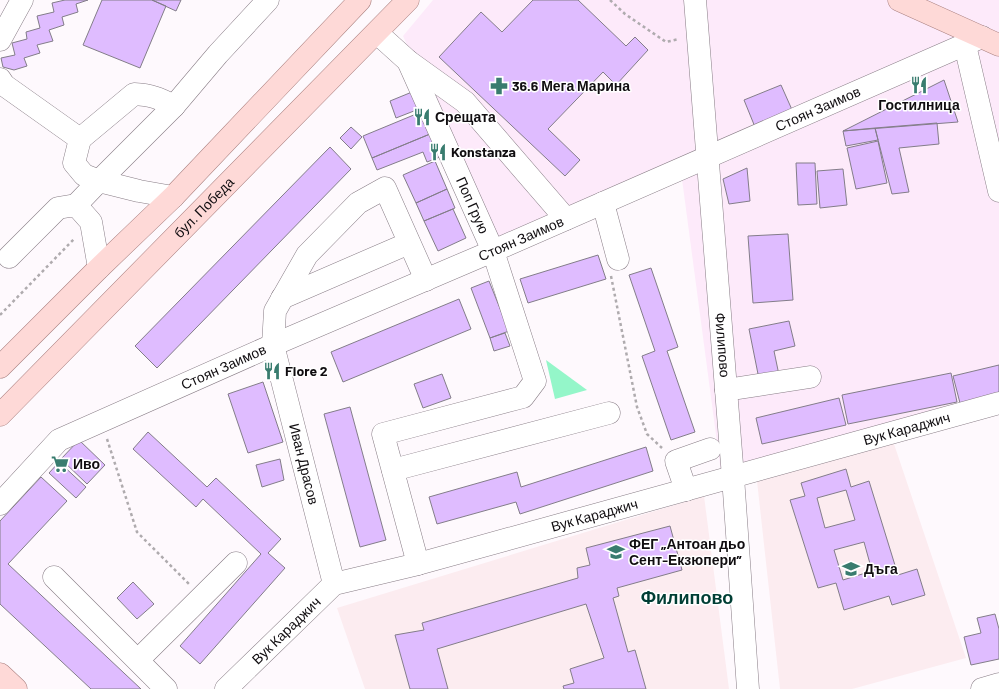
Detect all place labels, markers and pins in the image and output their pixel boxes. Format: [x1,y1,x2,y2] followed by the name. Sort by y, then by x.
[909,75,929,95] restaurant icon: Гостилница
[489,76,509,96] pharmacy icon: 36.6 Мега Марина
[512,77,630,94] place label: 36.6 Мега Марина
[878,96,960,113] place label: Гостилница
[412,107,432,127] restaurant icon: Срещата
[435,108,496,125] place label: Срещата
[428,142,448,162] restaurant icon: Konstanza
[451,143,516,160] place label: Konstanza
[262,361,282,381] restaurant icon: Fiore 2
[285,362,328,379] place label: Fiore 2
[50,454,70,474] supermarket icon: Иво
[73,455,100,472] place label: Иво
[629,535,745,568] place label: ФЕГ „Антоан дьо Сент-Екзюпери”
[606,542,626,562] school or university icon: ФЕГ „Антоан дьо Сент-Екзюпери”
[841,559,861,579] school or university icon: Дъга
[864,560,898,577] place label: Дъга

